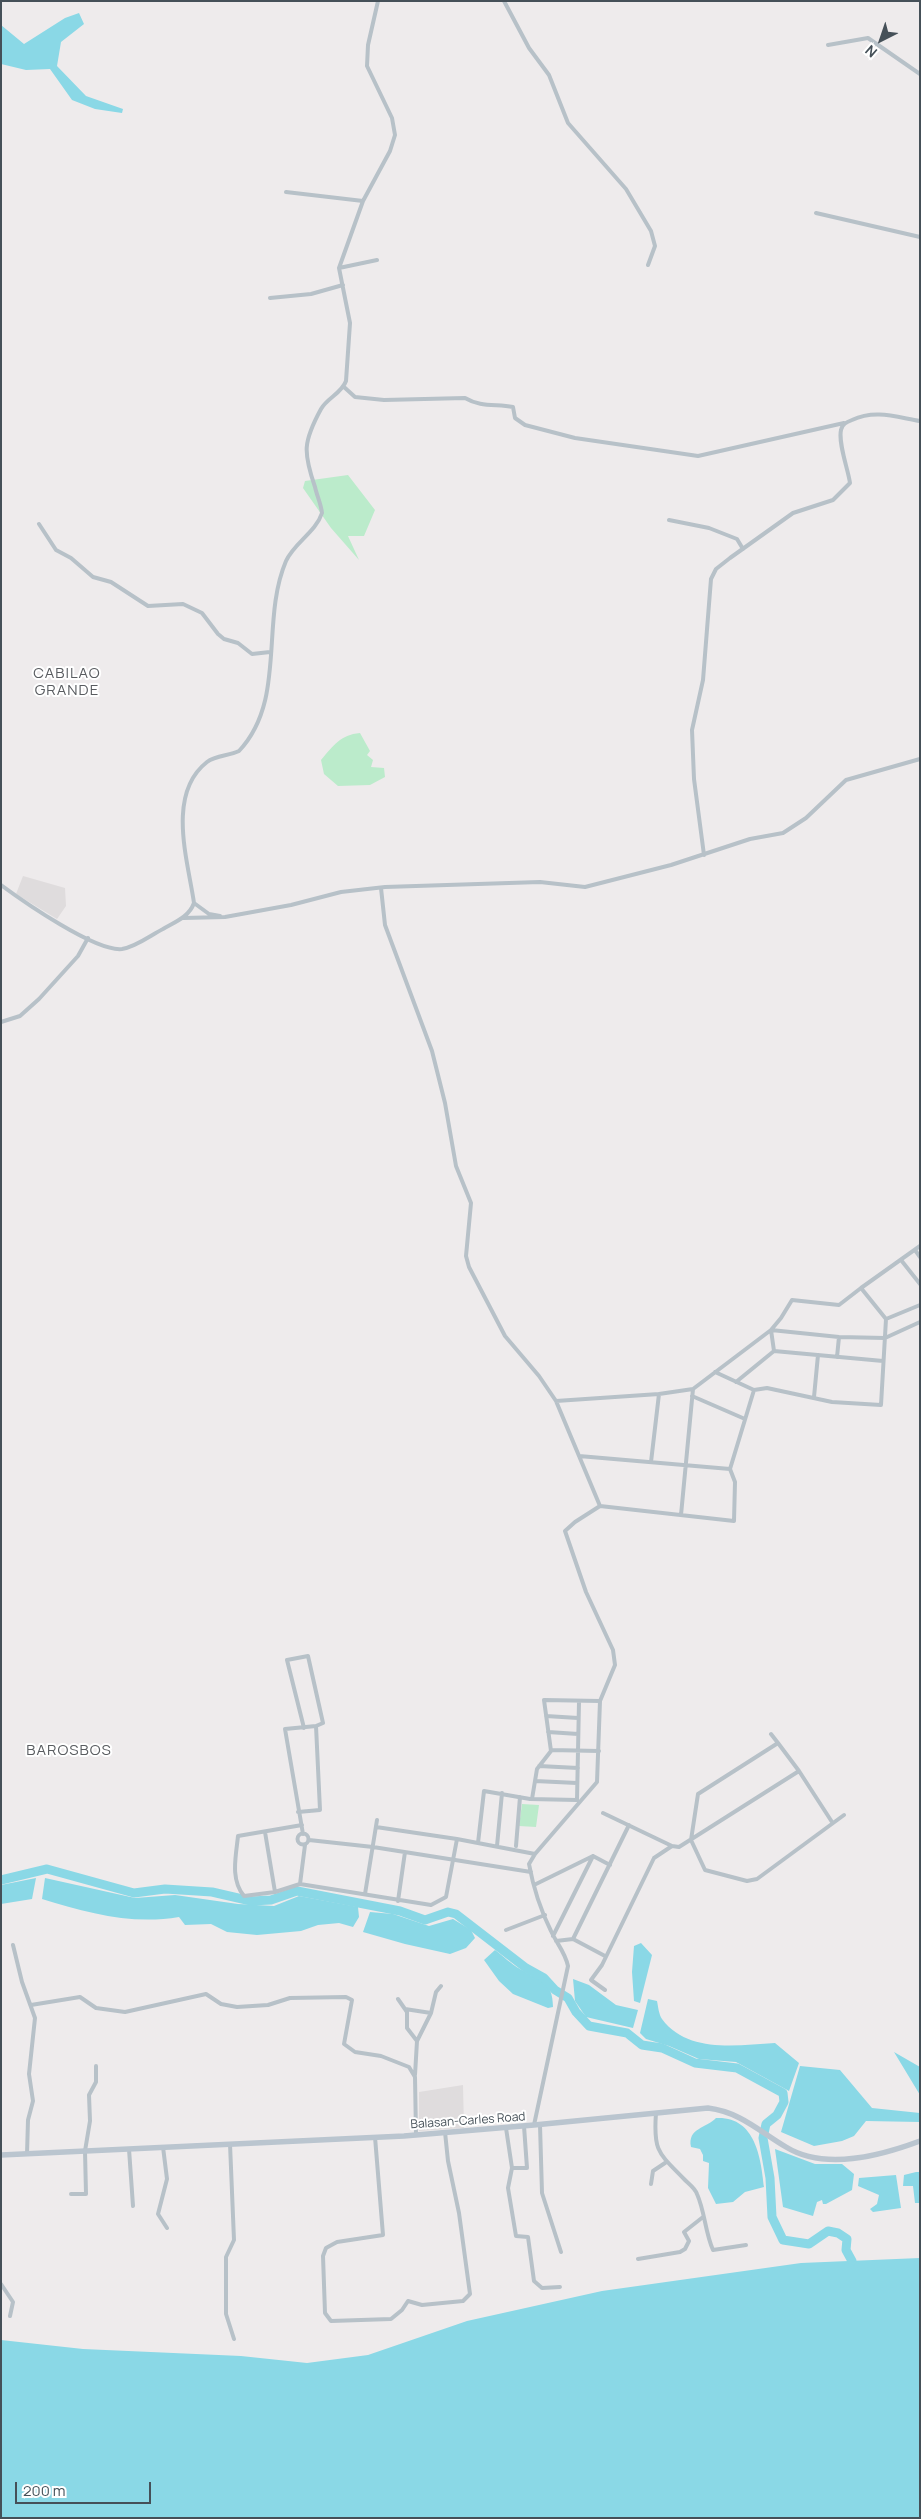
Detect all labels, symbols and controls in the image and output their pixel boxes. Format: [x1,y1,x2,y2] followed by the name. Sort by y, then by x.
[856,15,906,65] north arrow
[861,41,881,62] text: N
[32,665,102,700] district label: CABILAO GRANDE
[25,1742,113,1760] district label: BAROSBOS
[410,2110,526,2132] street label: Balasan-Carles Road
[18,2472,154,2504] scale bar
[23,2480,66,2501] text: 200 m

